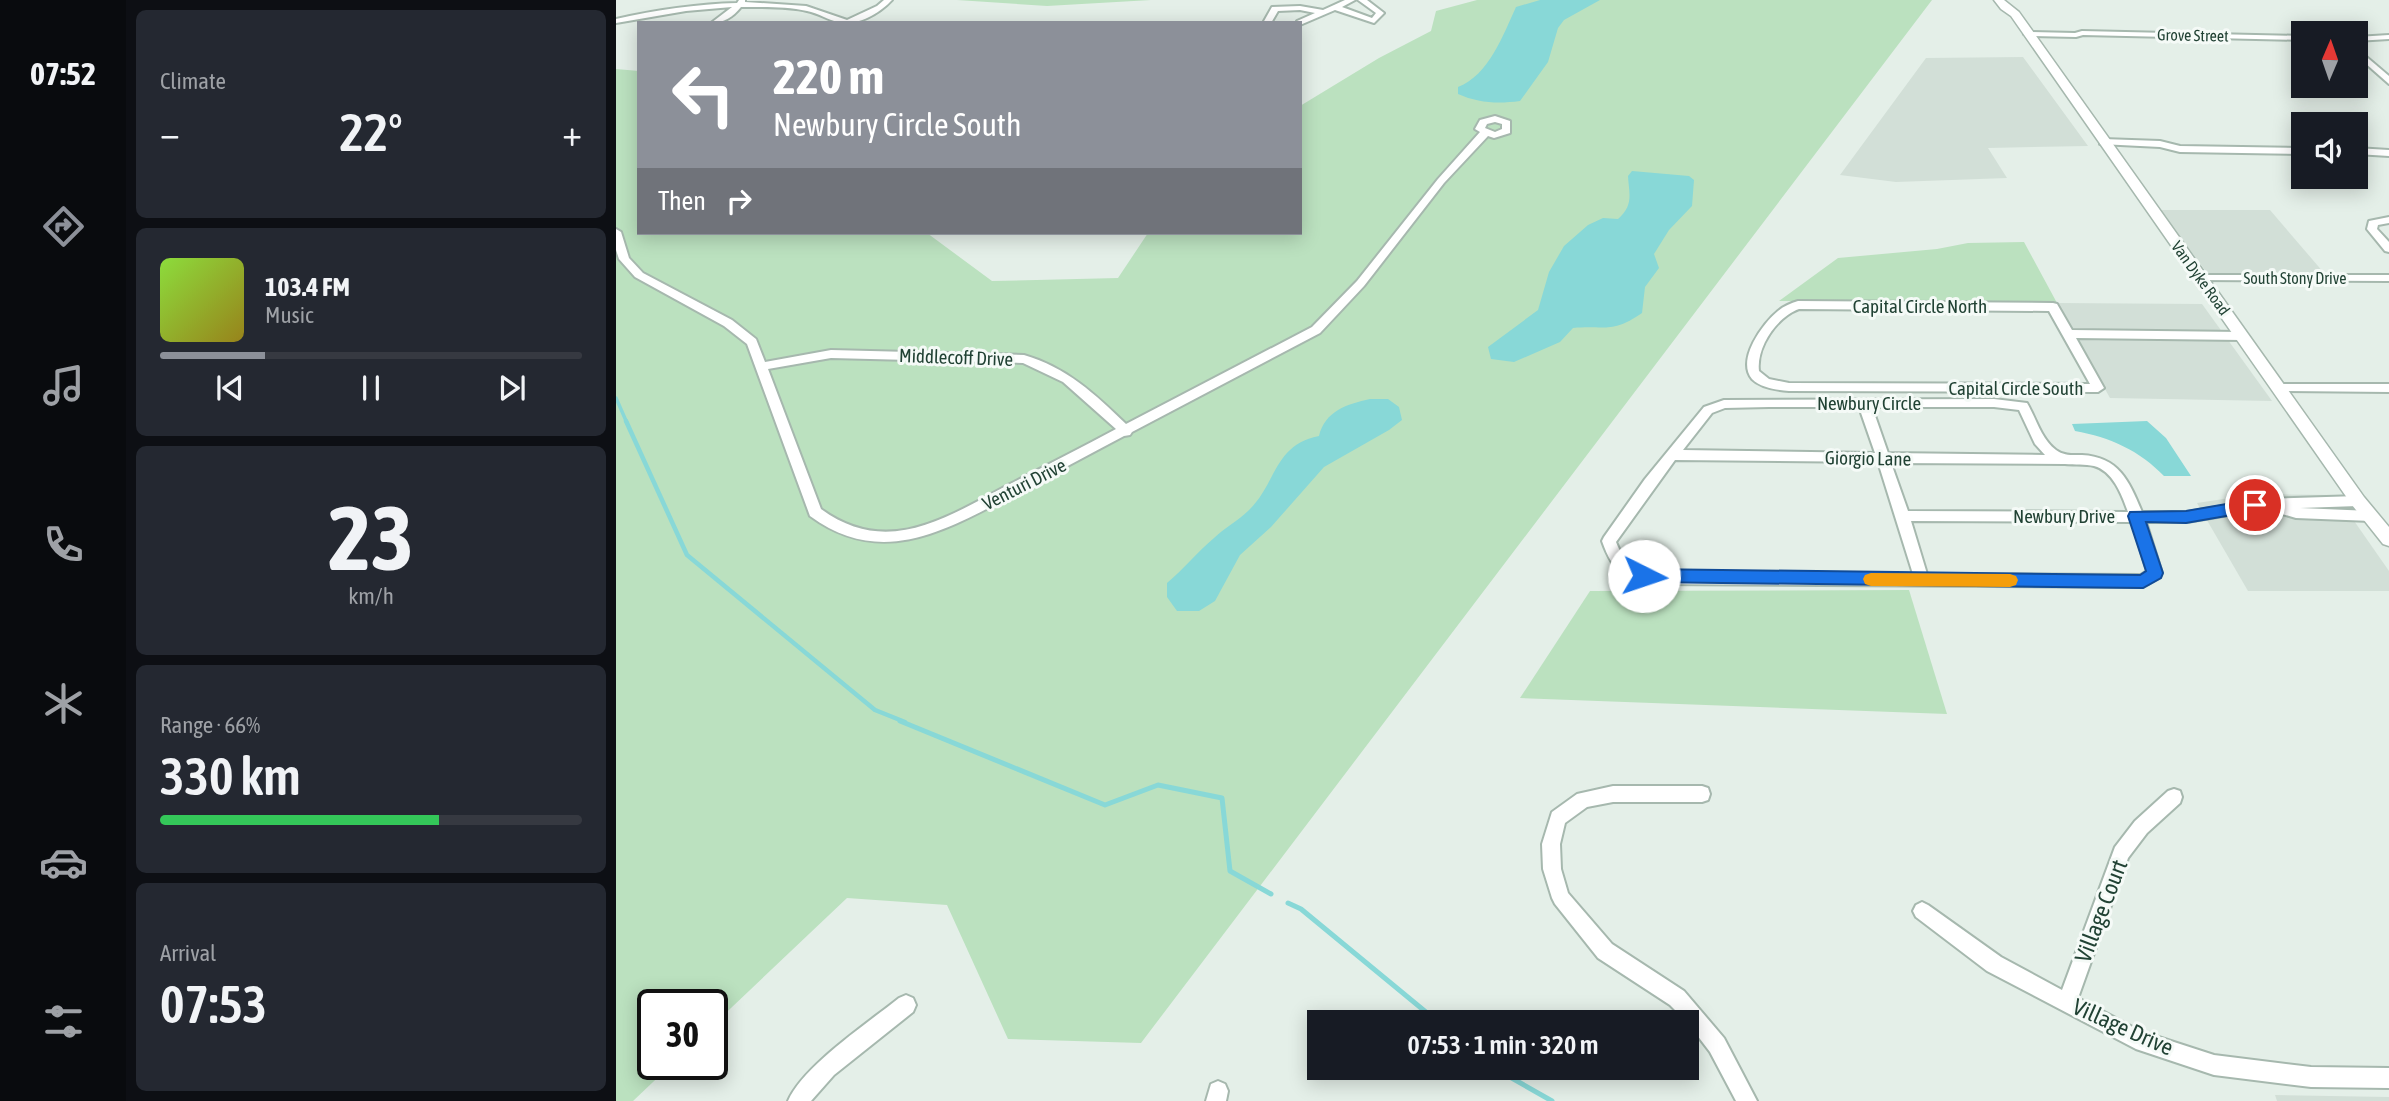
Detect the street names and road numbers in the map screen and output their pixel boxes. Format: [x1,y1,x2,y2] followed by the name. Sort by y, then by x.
[2157,25,2229,45] street label: Grove Street
[2167,238,2234,319] street label: Van Dyke Road
[2244,269,2346,288] street label: South Stony Drive
[1853,295,1987,317] street label: Capital Circle North
[899,344,1013,370] street label: Middlecoff Drive
[1948,377,2084,399] street label: Capital Circle South
[1817,392,1921,414] street label: Newbury Circle
[1825,446,1911,470] street label: Giorgio Lane
[979,454,1069,514] street label: Venturi Drive
[2013,505,2115,527] street label: Newbury Drive
[2070,856,2132,966] street label: Village Court
[2069,993,2177,1061] street label: Village Drive

